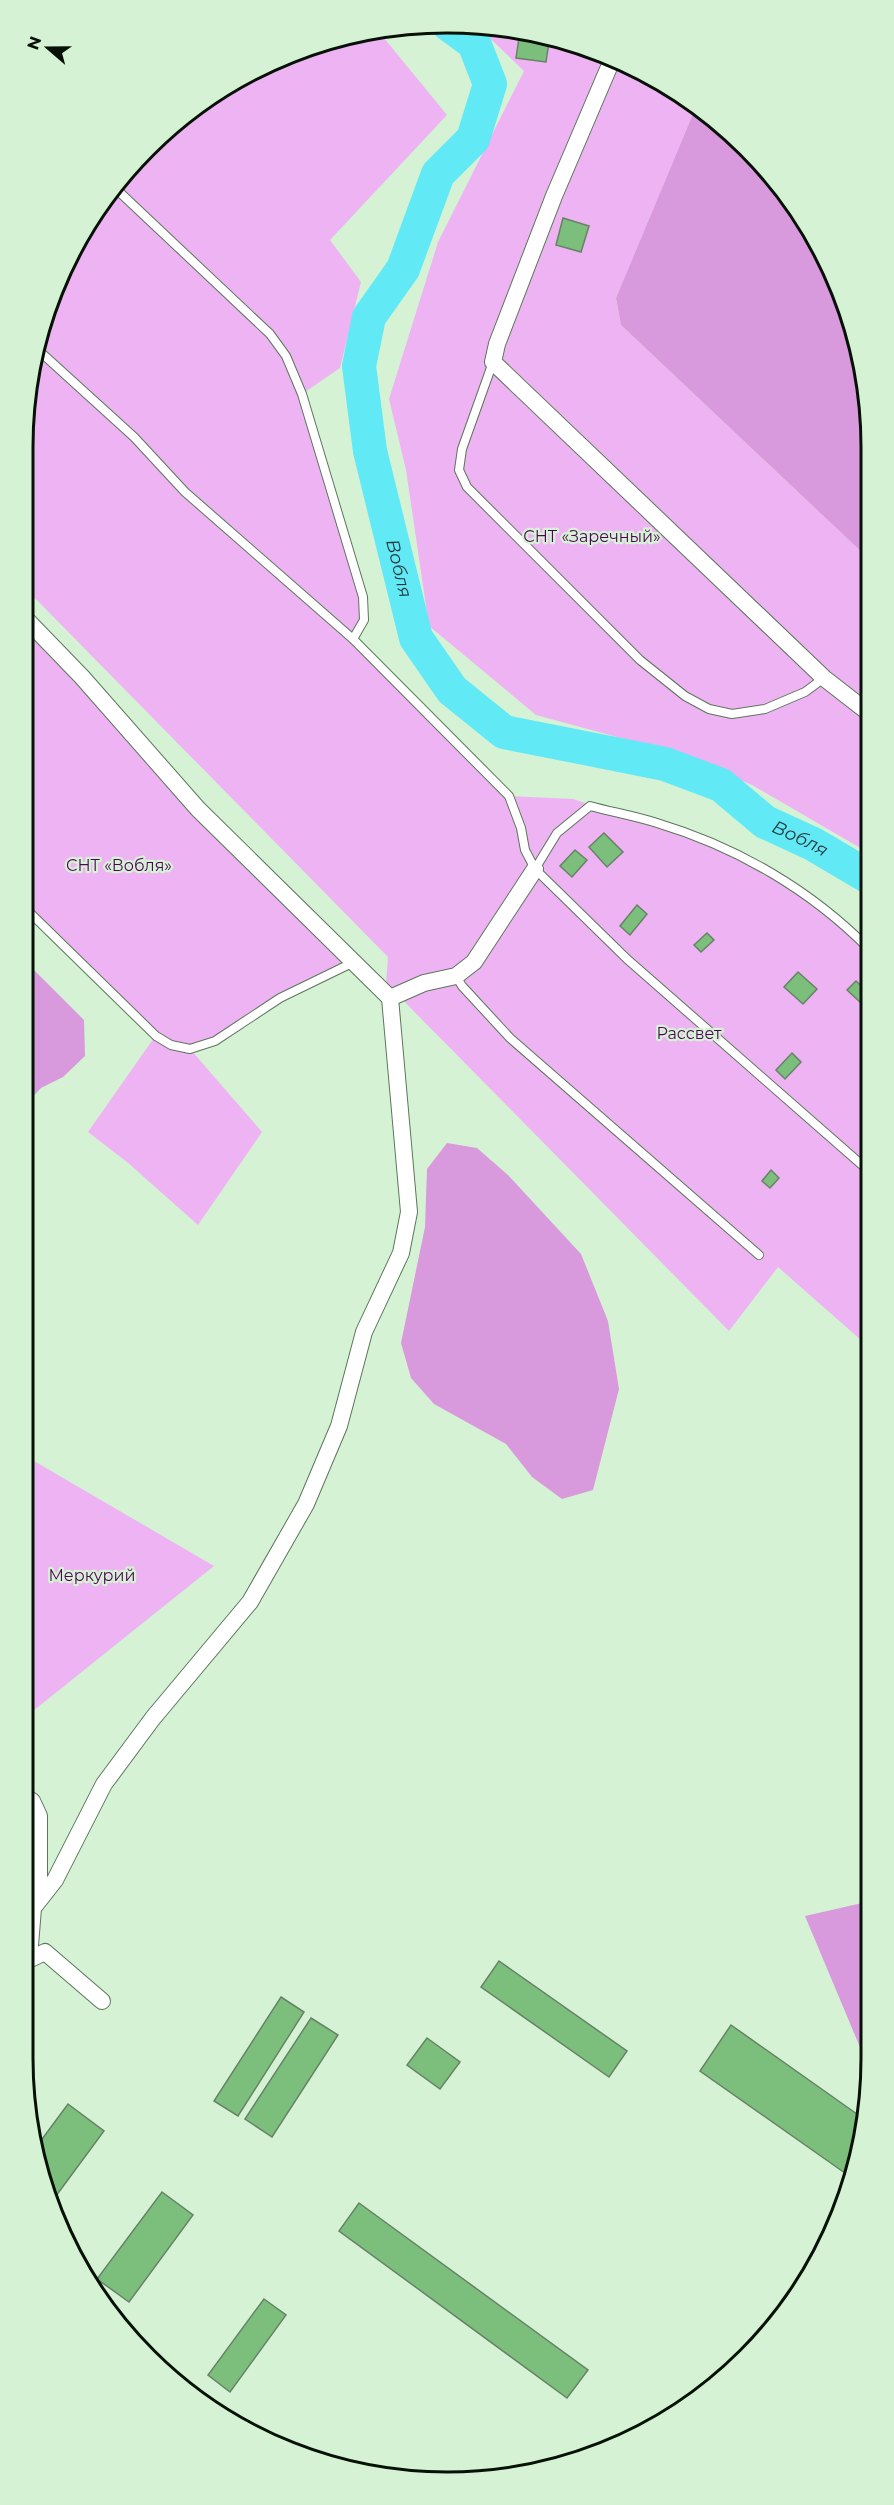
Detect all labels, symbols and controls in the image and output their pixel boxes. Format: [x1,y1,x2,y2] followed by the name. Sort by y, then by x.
[18,18,78,78] north arrow
[23,34,46,52] text: N
[523,527,661,546] park label: СНТ «Заречный»
[381,537,417,600] water label: Вобля
[769,816,832,861] water label: Вобля
[66,856,172,875] park label: СНТ «Вобля»
[656,1024,722,1043] park label: Рассвет
[48,1566,136,1585] park label: Меркурий

